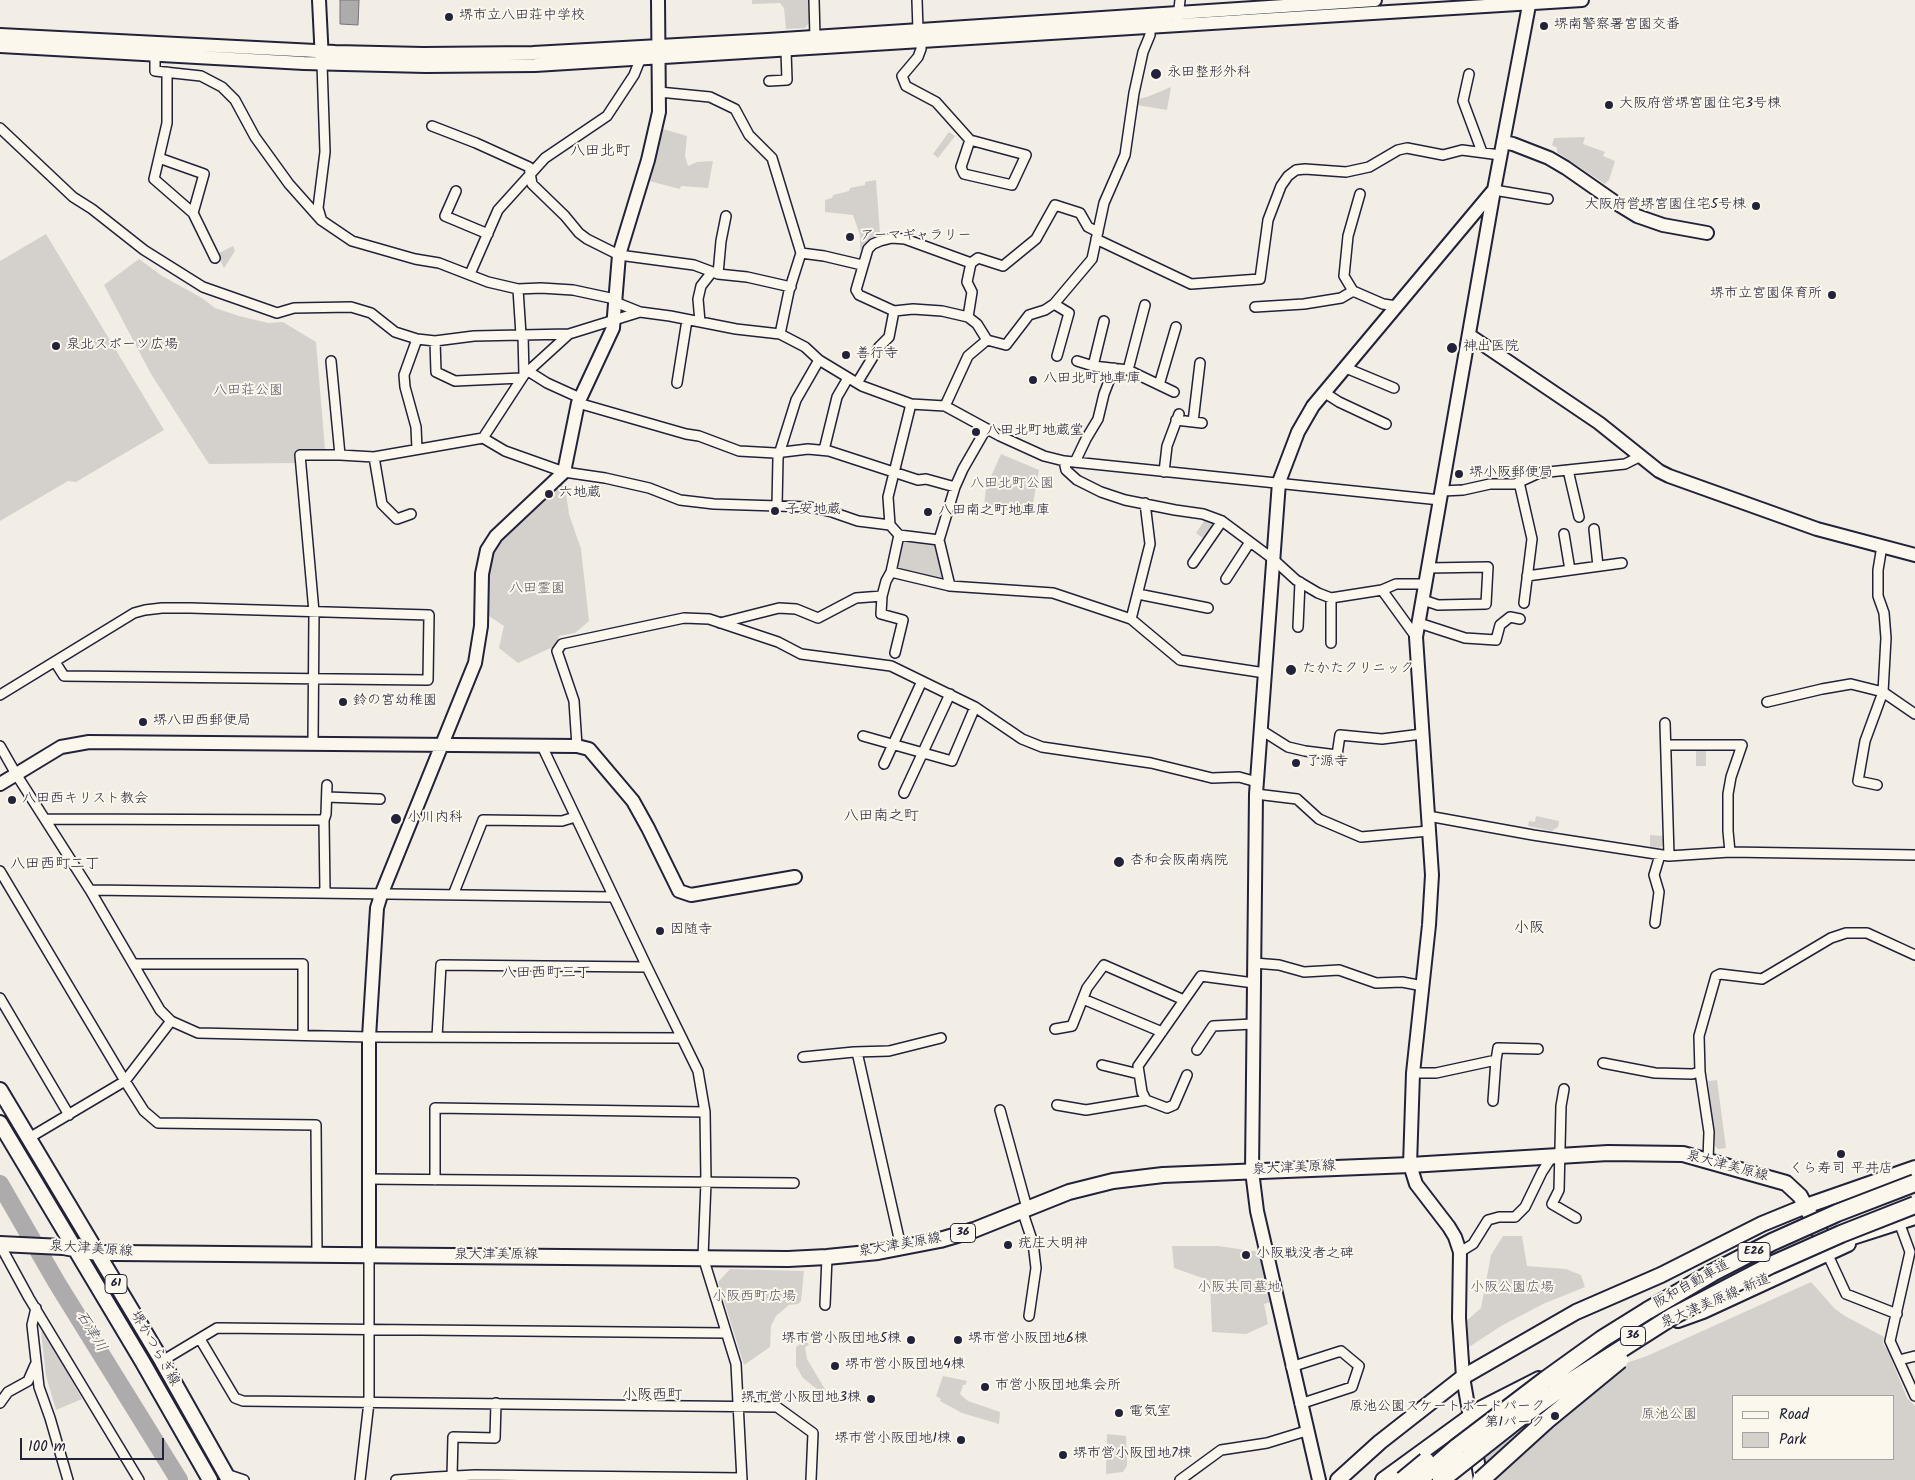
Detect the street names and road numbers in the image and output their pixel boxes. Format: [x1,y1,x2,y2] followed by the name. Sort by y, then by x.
[1684,1148,1770,1186] street label: 泉大津美原線
[1252,1158,1336,1180] street label: 泉大津美原線
[950,1224,976,1242] road number: 36
[857,1230,943,1262] street label: 泉大津美原線
[49,1239,133,1261] street label: 泉大津美原線
[1738,1242,1770,1262] road number: E26
[454,1248,538,1264] street label: 泉大津美原線
[1651,1257,1733,1313] street label: 阪和自動車道
[1659,1271,1773,1333] street label: 泉大津美原線 新道
[105,1274,127,1294] road number: 61
[126,1308,182,1390] street label: 堺かつらぎ線
[1620,1326,1646,1345] road number: 36

